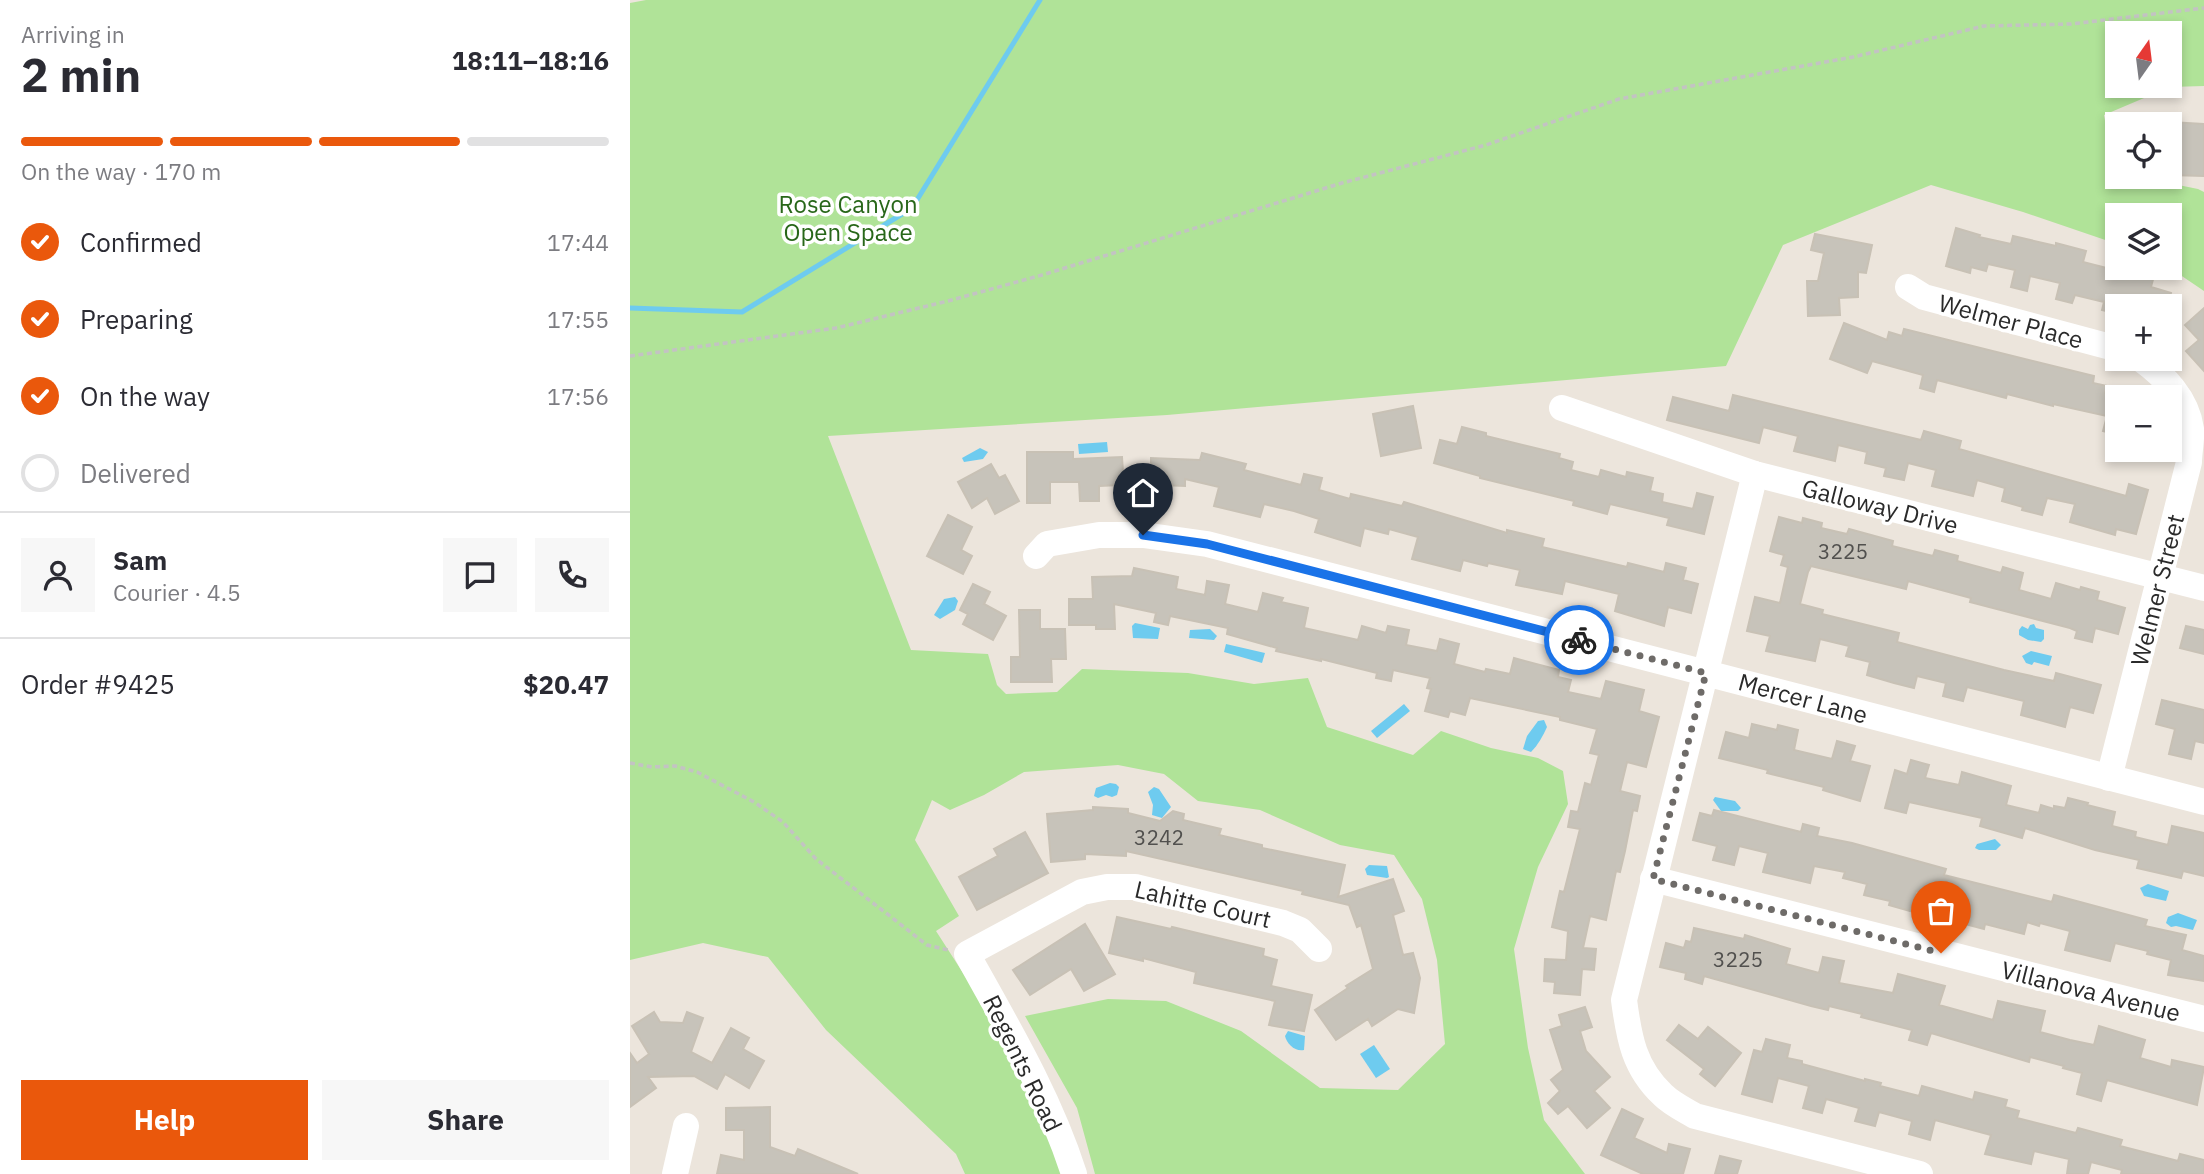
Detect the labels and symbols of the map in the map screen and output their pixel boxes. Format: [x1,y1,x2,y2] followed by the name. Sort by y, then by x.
[2105,21,2182,98] north arrow
[778,188,918,248] park label: Rose Canyon Open Space
[1935,286,2087,356] street label: Welmer Place
[1113,463,1173,535] pin
[1798,471,1962,541] street label: Galloway Drive
[2123,511,2191,669] street label: Welmer Street
[1818,537,1868,565] house number: 3225
[1544,605,1614,675] courier
[1735,665,1871,731] street label: Mercer Lane
[1134,823,1184,851] house number: 3242
[1132,873,1274,935] street label: Lahitte Court
[1911,881,1971,953] pin
[1713,945,1763,973] house number: 3225
[1998,953,2184,1029] street label: Villanova Avenue
[976,989,1070,1137] street label: Regents Road

